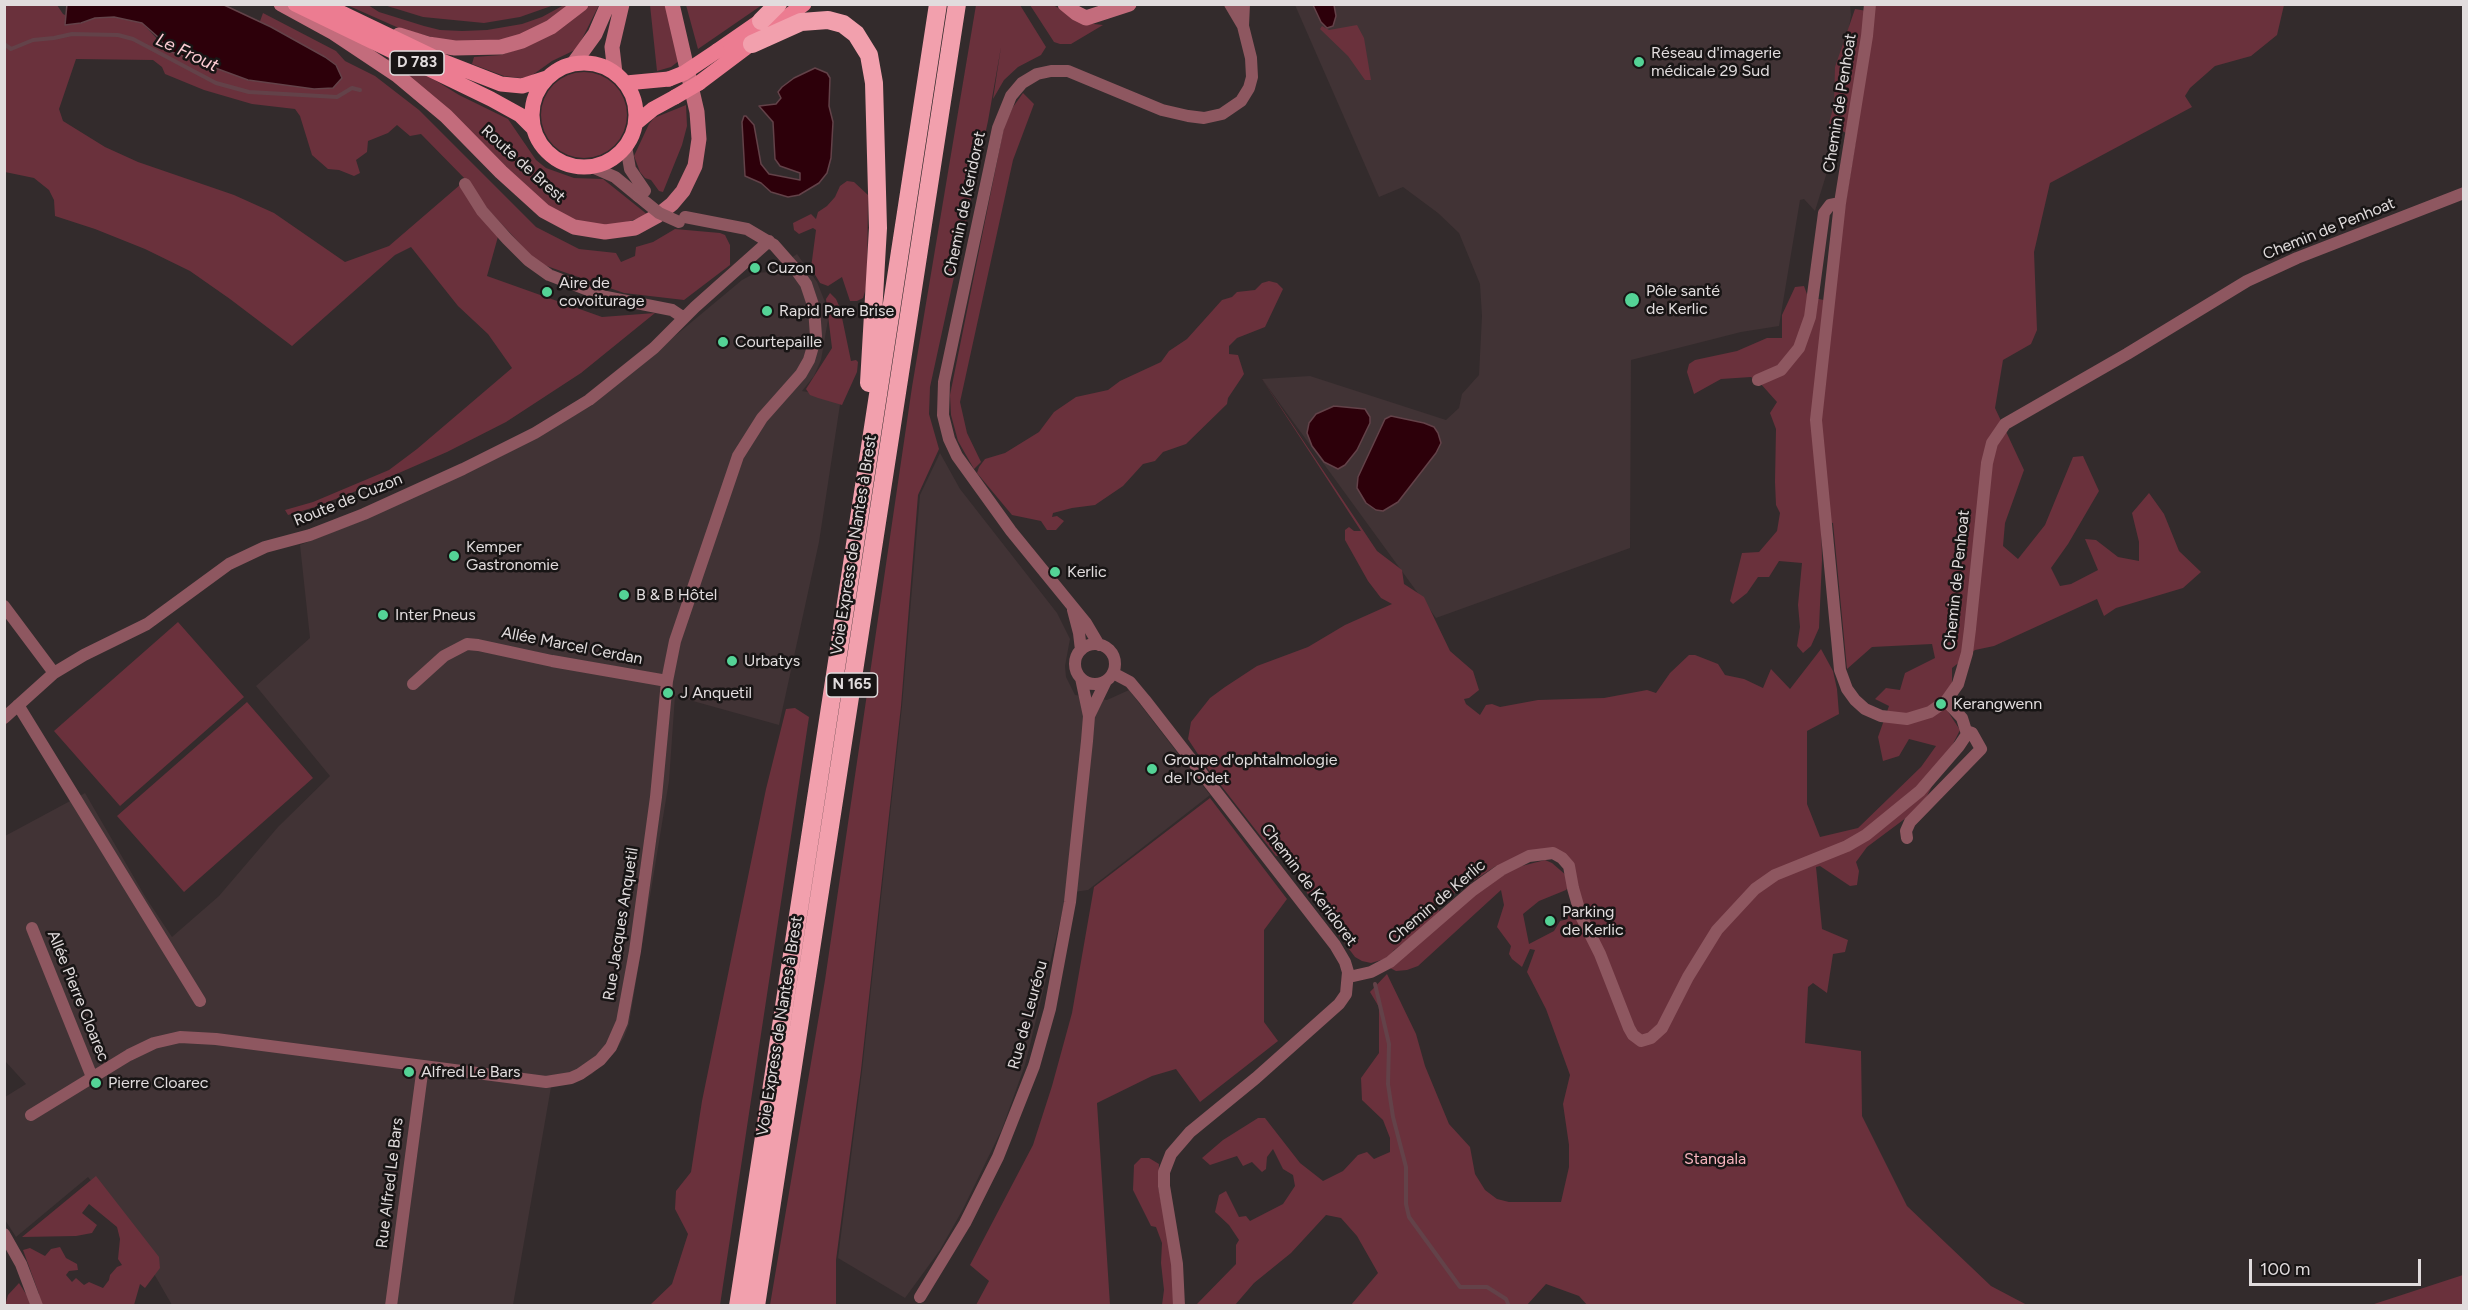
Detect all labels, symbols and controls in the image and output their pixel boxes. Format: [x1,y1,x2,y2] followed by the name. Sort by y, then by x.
[152,29,222,77] water label: Le Frout
[1820,32,1860,174] street label: Chemin de Penhoat
[1651,43,1781,81] place label: Réseau d'imagerie médicale 29 Sud
[390,51,444,75] road number: D 783
[1632,55,1646,69] marker: Réseau d'imagerie médicale 29 Sud
[477,121,569,207] street label: Route de Brest
[940,130,990,278] street label: Chemin de Keridoret
[2260,194,2398,264] street label: Chemin de Penhoat
[767,258,814,278] place label: Cuzon
[748,261,762,275] marker: Cuzon
[559,273,645,311] place label: Aire de covoiturage
[1646,281,1720,319] place label: Pôle santé de Kerlic
[540,285,554,299] marker: Aire de covoiturage
[1623,291,1641,309] marker: Pôle santé de Kerlic
[779,301,894,321] place label: Rapid Pare Brise
[760,304,774,318] marker: Rapid Pare Brise
[735,332,822,352] place label: Courtepaille
[716,335,730,349] marker: Courtepaille
[827,433,881,657] street label: Voie Express de Nantes à Brest
[291,469,405,531] street label: Route de Cuzon
[1940,509,1974,651] street label: Chemin de Penhoat
[466,537,559,575] place label: Kemper Gastronomie
[447,549,461,563] marker: Kemper Gastronomie
[1067,562,1107,582] place label: Kerlic
[1048,565,1062,579] marker: Kerlic
[636,585,717,605] place label: B & B Hôtel
[617,588,631,602] marker: B & B Hôtel
[395,605,476,625] place label: Inter Pneus
[376,608,390,622] marker: Inter Pneus
[500,623,644,669] street label: Allée Marcel Cerdan
[744,651,800,671] place label: Urbatys
[725,654,739,668] marker: Urbatys
[826,673,878,697] road number: N 165
[680,683,752,703] place label: J Anquetil
[661,686,675,700] marker: J Anquetil
[1953,694,2042,714] place label: Kerangwenn
[1934,697,1948,711] marker: Kerangwenn
[1164,750,1337,788] place label: Groupe d'ophtalmologie de l'Odet
[1145,762,1159,776] marker: Groupe d'ophtalmologie de l'Odet
[1257,820,1361,950] street label: Chemin de Keridoret
[599,846,643,1002] street label: Rue Jacques Anquetil
[1384,856,1490,948] street label: Chemin de Kerlic
[1562,902,1624,940] place label: Parking de Kerlic
[753,914,807,1138] street label: Voie Express de Nantes à Brest
[1543,914,1557,928] marker: Parking de Kerlic
[43,928,113,1064] street label: Allée Pierre Cloarec
[1004,958,1052,1072] street label: Rue de Leuréou
[421,1062,521,1082] place label: Alfred Le Bars
[402,1065,416,1079] marker: Alfred Le Bars
[108,1073,209,1093] place label: Pierre Cloarec
[89,1076,103,1090] marker: Pierre Cloarec
[372,1117,408,1249] street label: Rue Alfred Le Bars
[1684,1149,1746,1169] park label: Stangala
[2252,1247,2424,1285] scale bar
[2260,1258,2310,1280] text: 100 m

